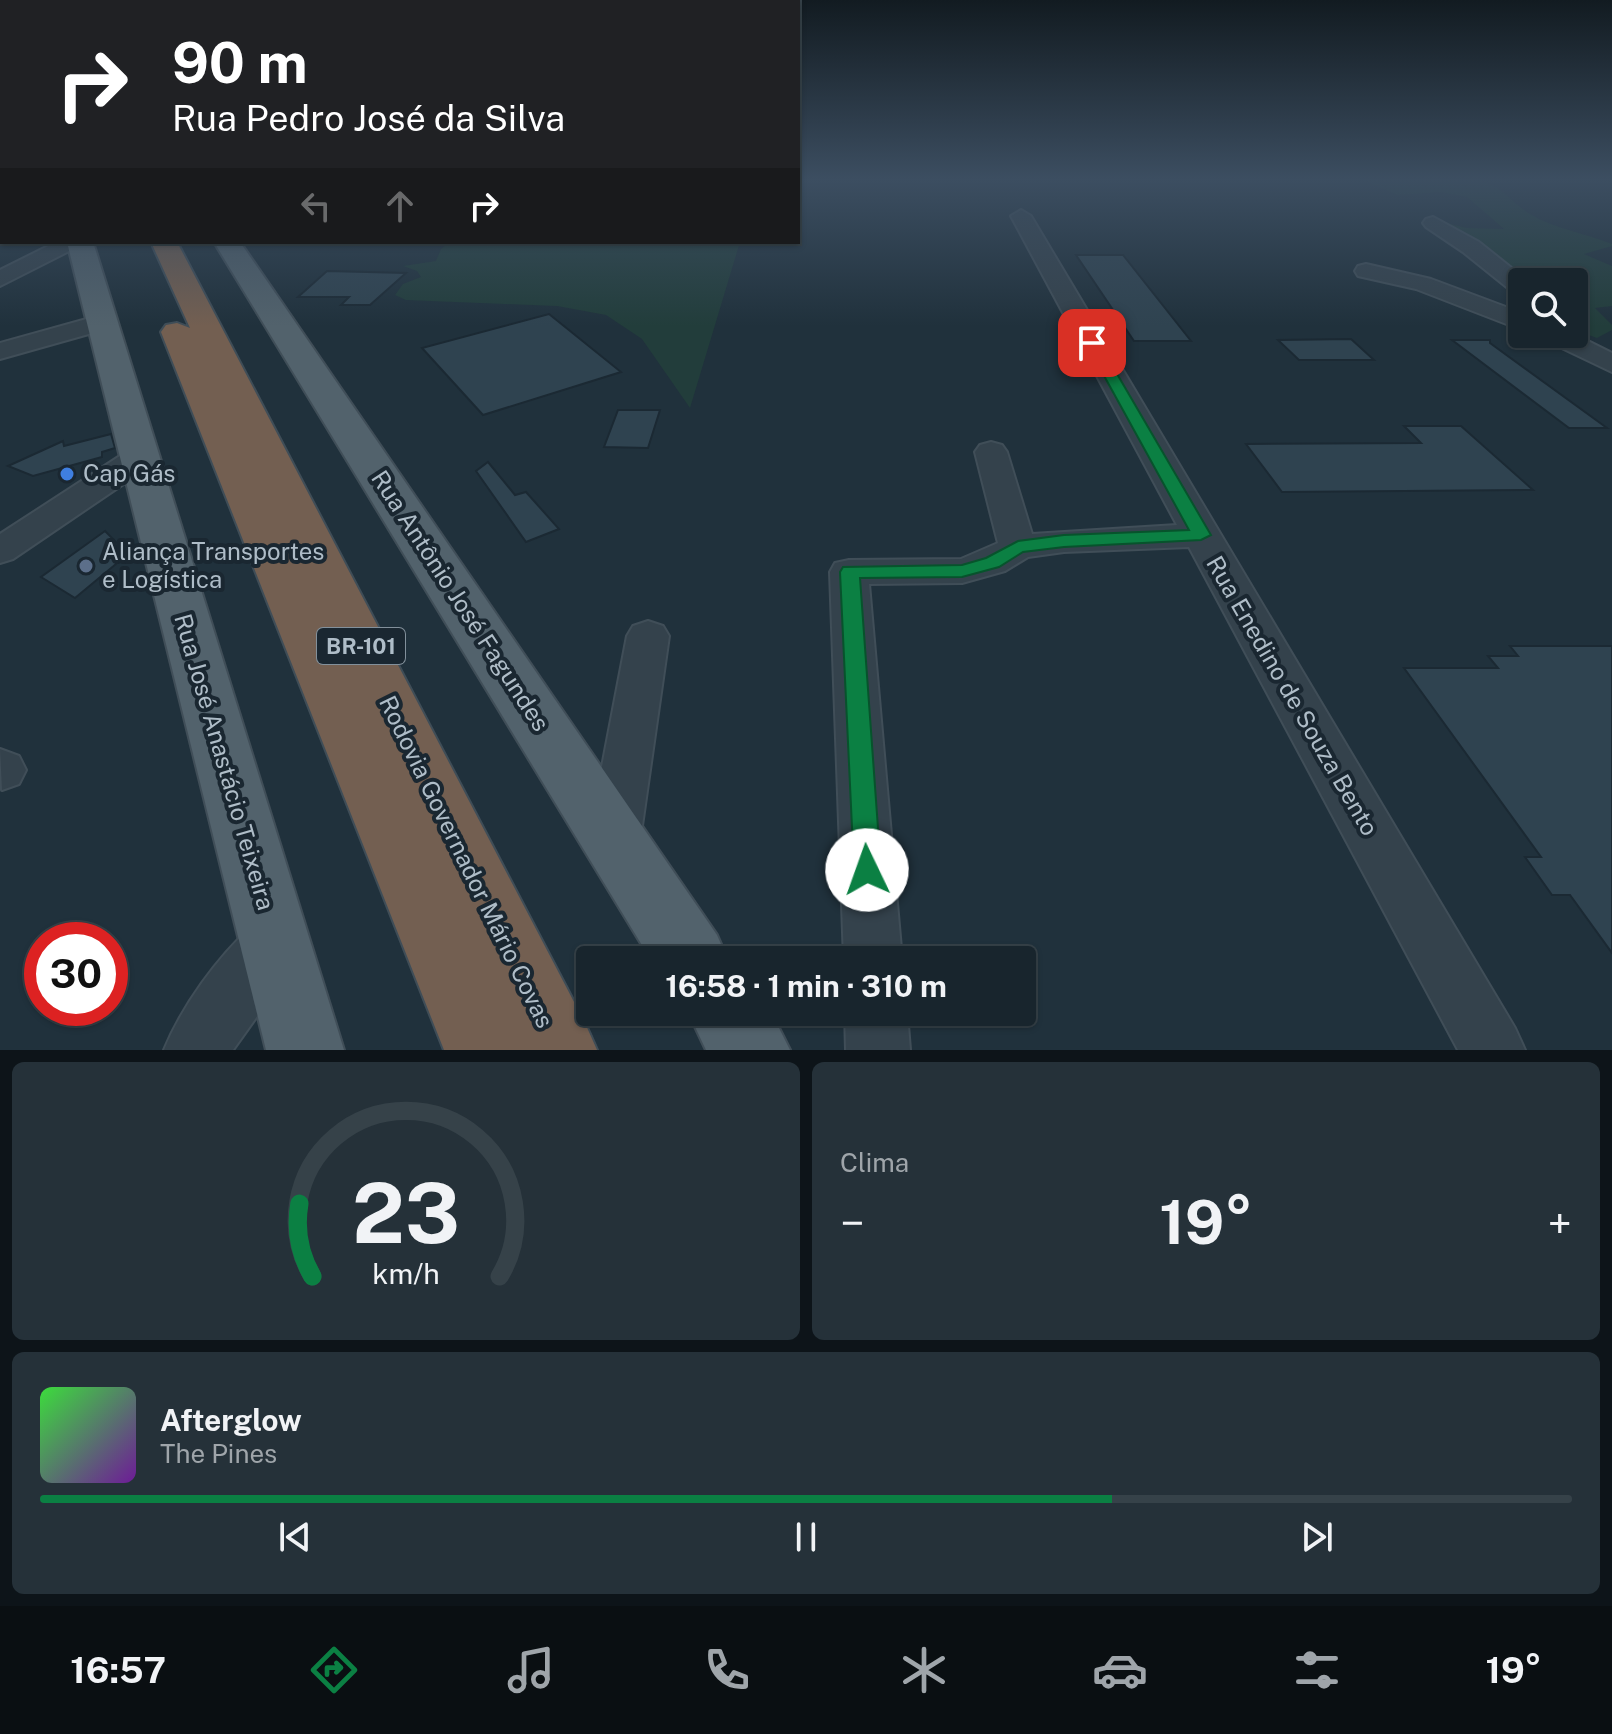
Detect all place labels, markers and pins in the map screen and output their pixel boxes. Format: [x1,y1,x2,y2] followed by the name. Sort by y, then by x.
[1058,309,1126,377] pin
[83,459,176,487] place label: Cap Gás
[58,465,76,483] marker: Cap Gás
[102,537,324,593] place label: Aliança Transportes e Logística
[77,557,95,575] marker: Aliança Transportes e Logística

